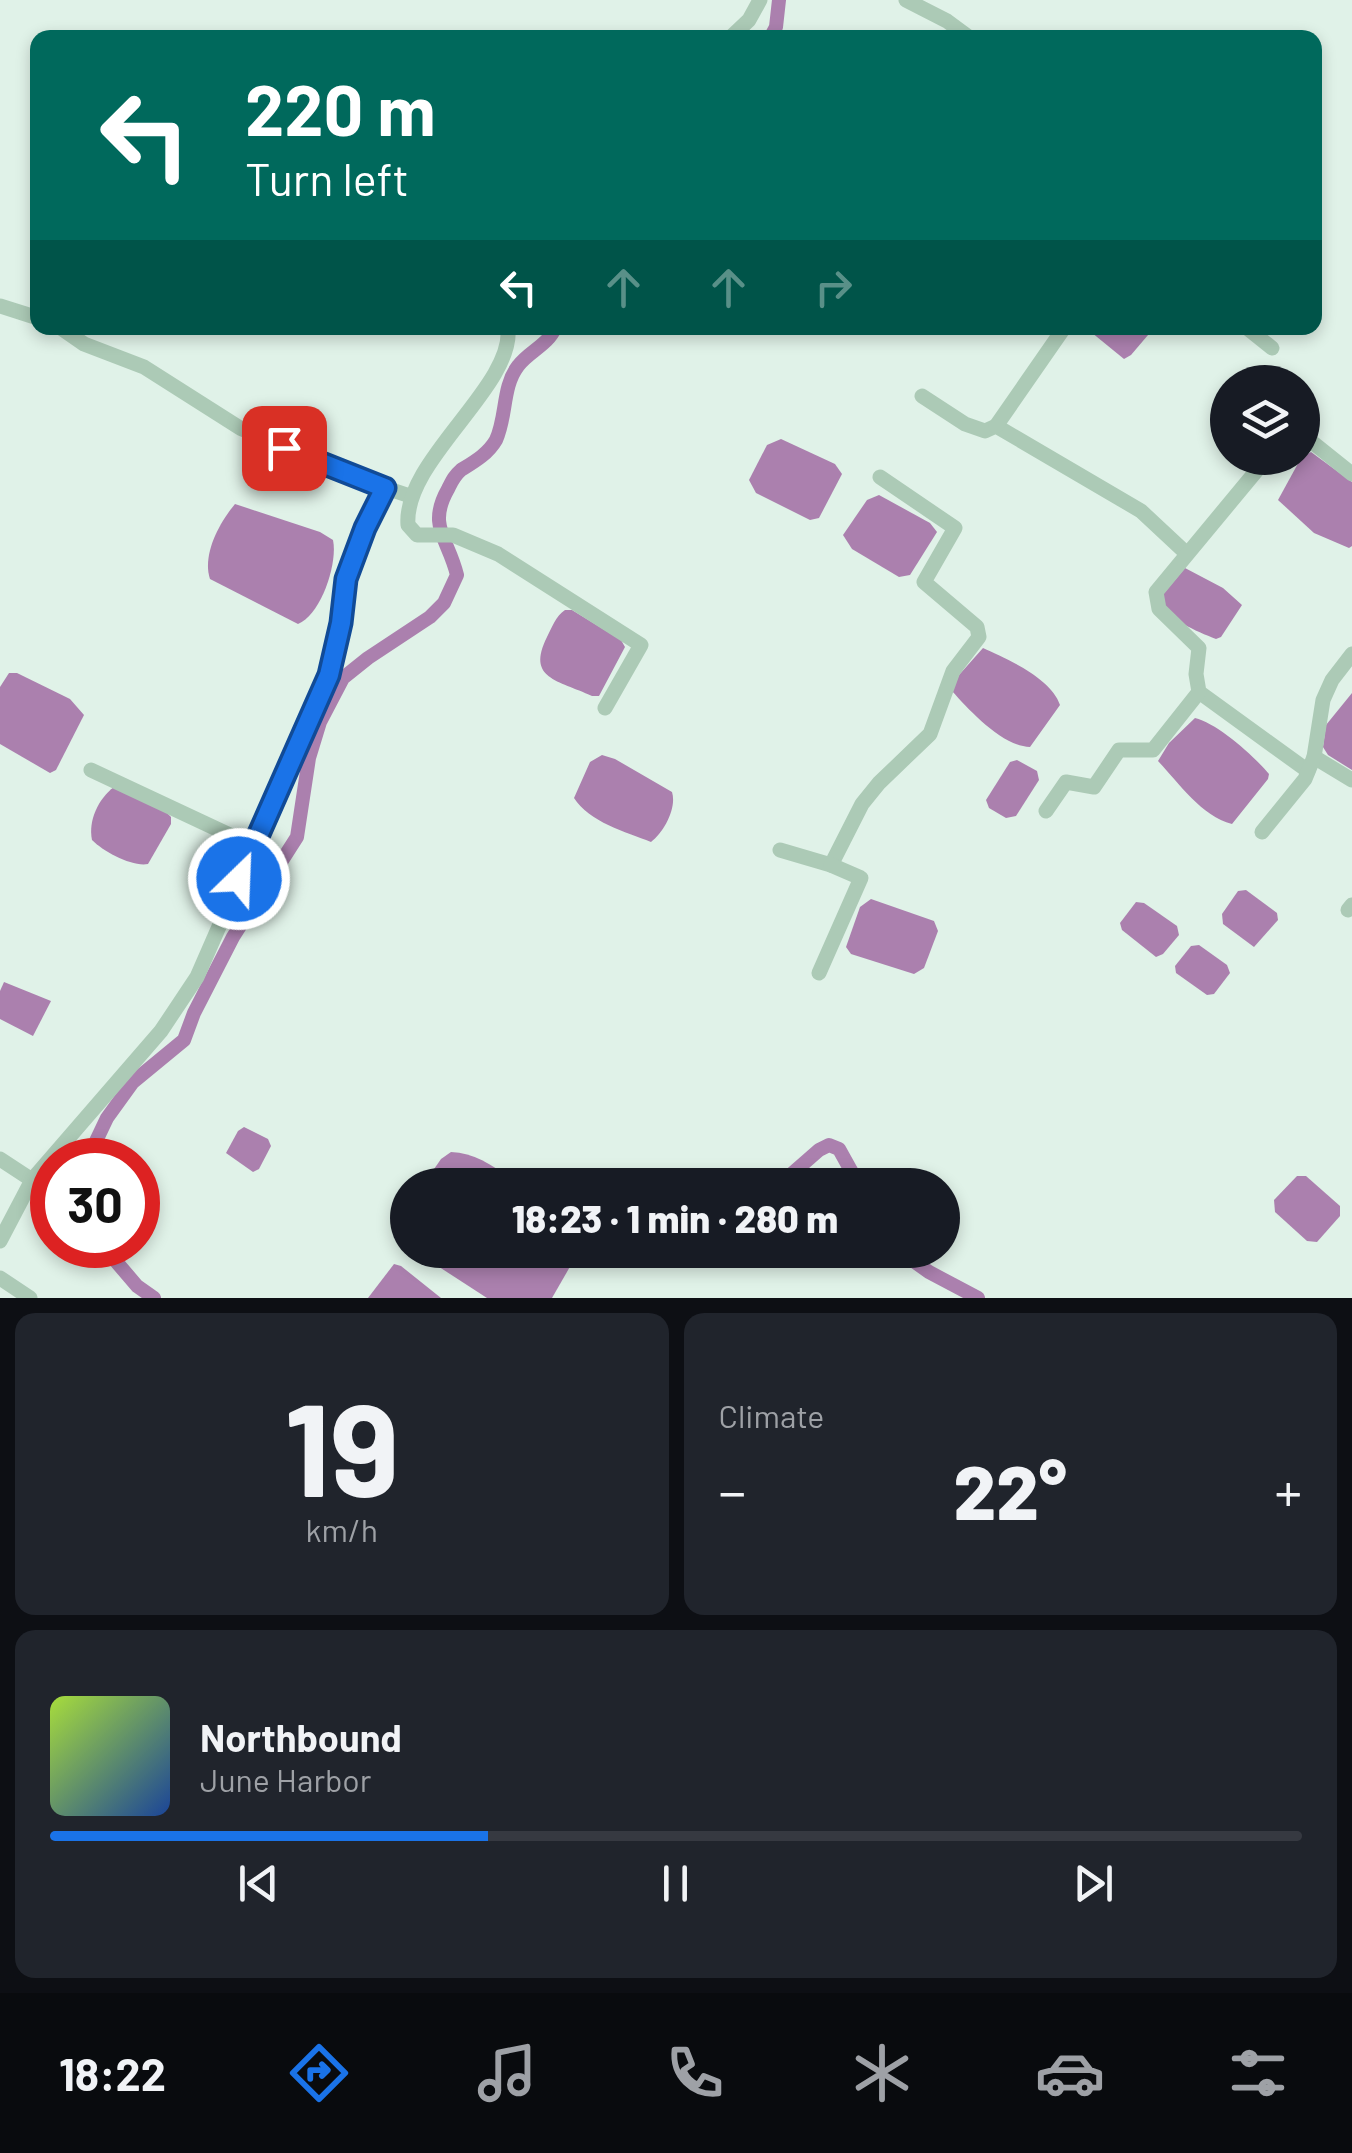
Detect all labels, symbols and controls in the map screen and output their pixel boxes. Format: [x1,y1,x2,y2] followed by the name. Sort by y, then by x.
[245,66,436,150] text: 220 m
[80,70,210,200] icon: left
[245,151,409,205] text: Turn left
[491,260,546,315] icon: left
[596,260,651,315] icon: ahead
[701,260,756,315] icon: ahead
[806,260,861,315] icon: right
[1210,365,1320,475] map controls
[1210,365,1320,475] button: layers
[242,406,327,491] pin
[257,421,312,476] icon: arrive
[187,827,291,931] position arrow
[30,1138,160,1268] speed limit sign: 30
[512,1195,838,1241] text: 18:23 · 1 min · 280 m
[284,1367,399,1523] text: 19
[719,1396,824,1434] text: Climate
[954,1445,1067,1535] text: 22°
[719,1457,746,1523] text: −
[1274,1457,1302,1523] text: +
[306,1510,378,1548] text: km/h
[200,1714,402,1760] text: Northbound
[200,1760,371,1798] text: June Harbor
[231,1856,286,1911] icon: previous
[648,1856,703,1911] icon: pause
[1066,1856,1121,1911] icon: next
[284,2038,354,2108] icon: directions
[472,2038,542,2108] icon: music
[660,2038,730,2108] icon: phone
[847,2038,917,2108] icon: climate
[1035,2038,1105,2108] icon: car
[1223,2038,1293,2108] icon: filters
[59,2046,166,2100] text: 18:22

